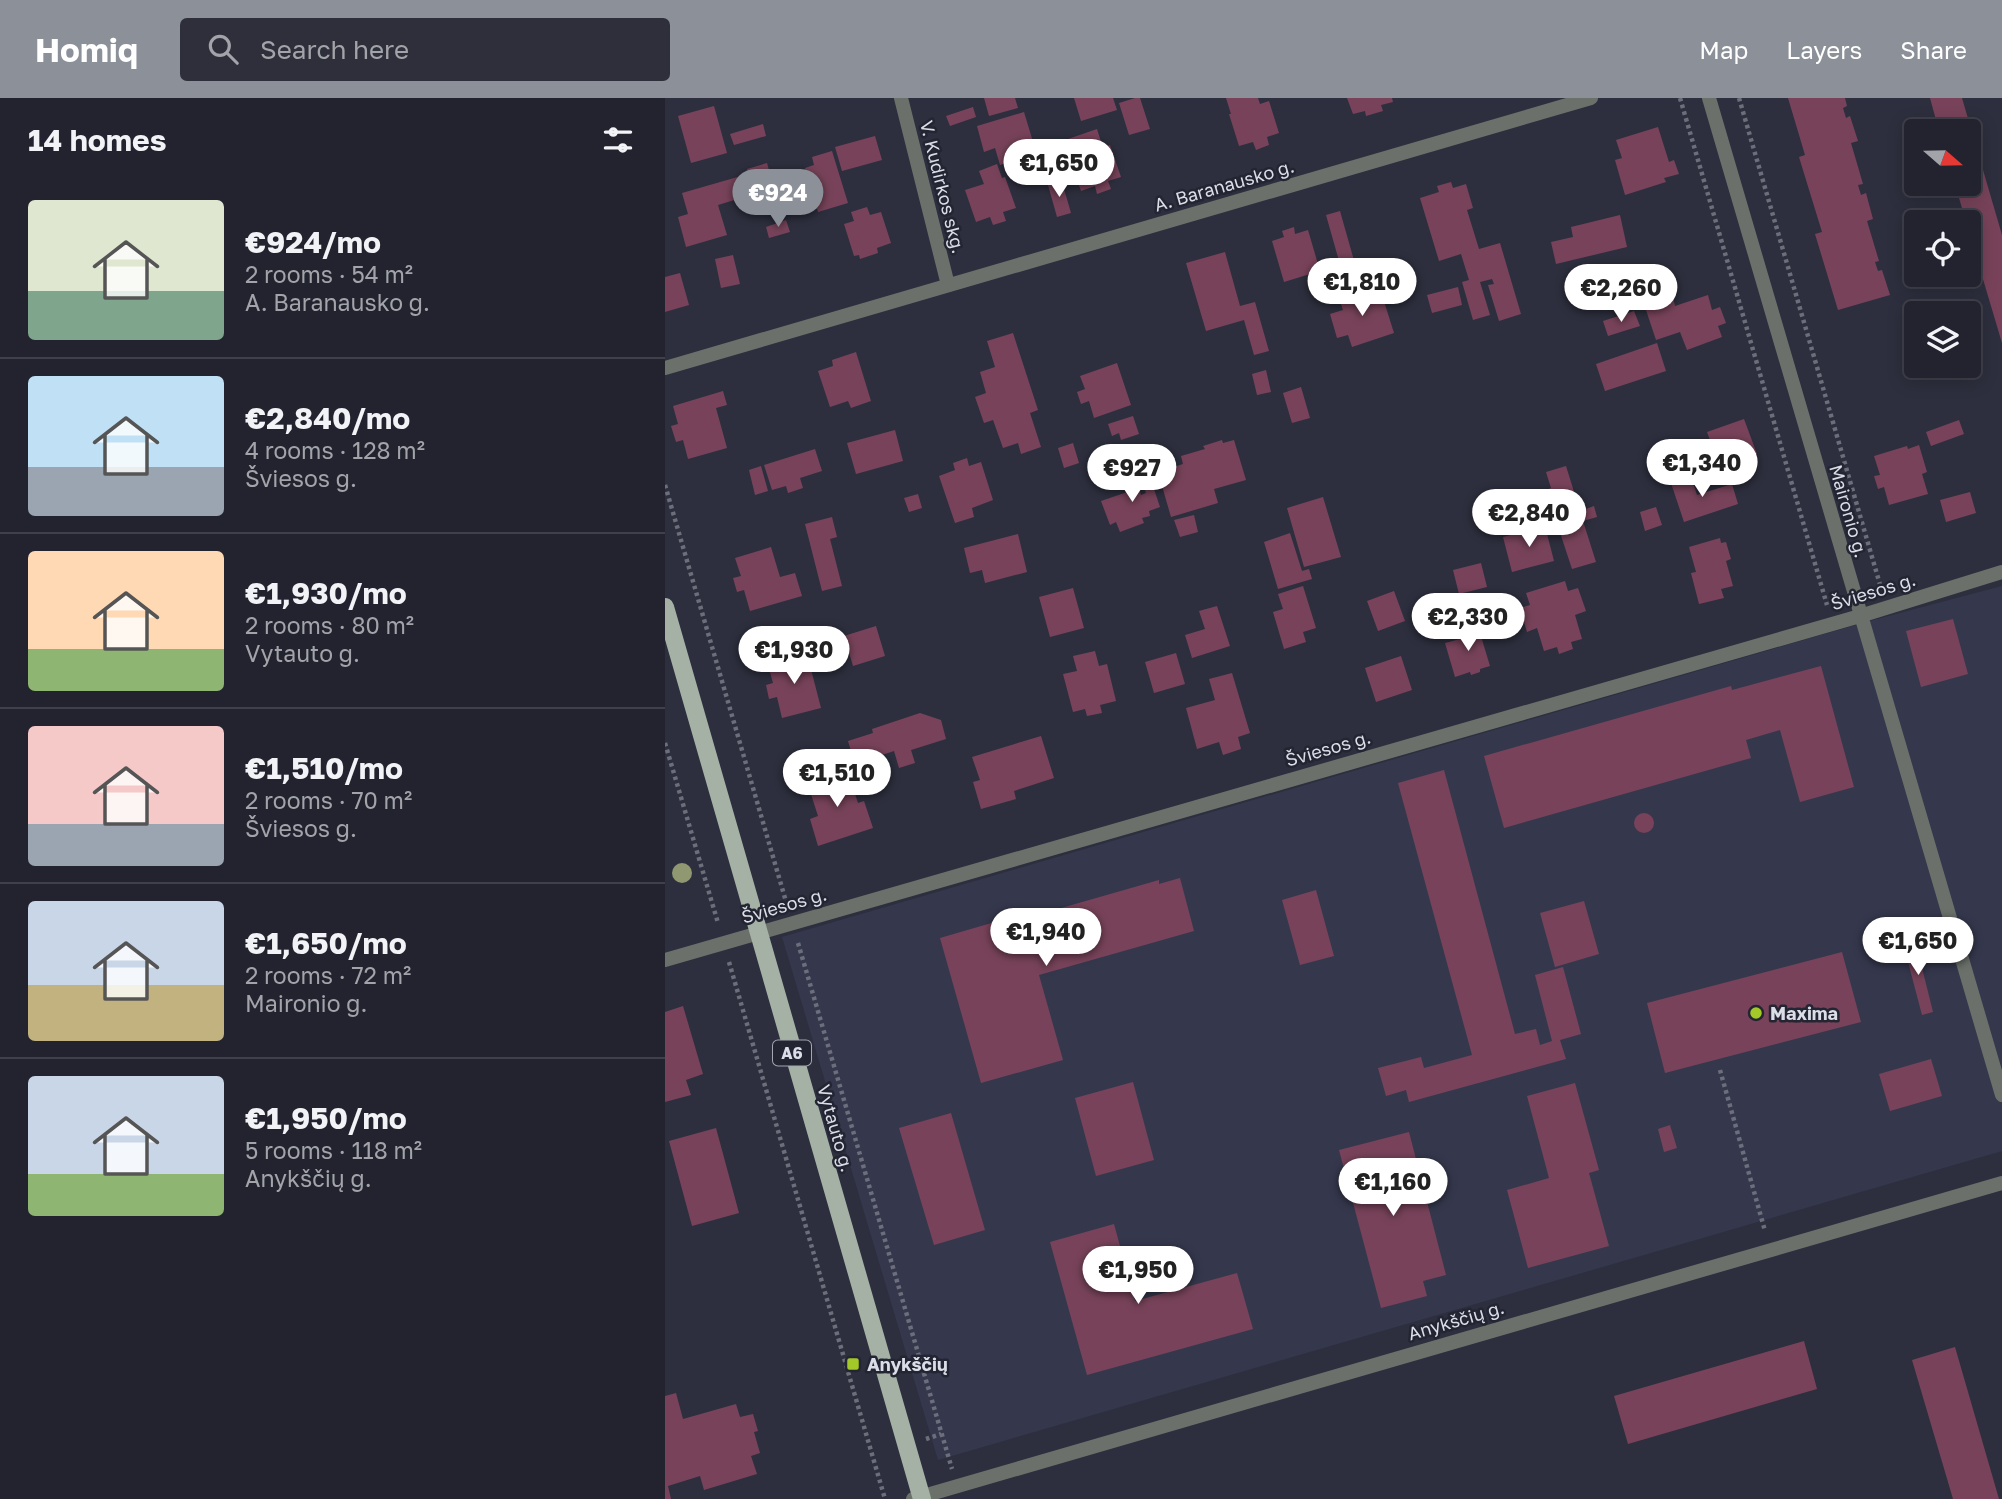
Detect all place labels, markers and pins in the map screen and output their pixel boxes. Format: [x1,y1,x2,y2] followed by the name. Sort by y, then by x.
[1002,140,1116,199] pin: €1,650
[737,170,819,229] pin: €924
[1305,258,1419,318] pin: €1,810
[1564,264,1678,324] pin: €2,260
[1645,440,1759,499] pin: €1,340
[1091,444,1173,504] pin: €927
[1472,490,1586,549] pin: €2,840
[1411,594,1525,653] pin: €2,330
[737,626,851,686] pin: €1,930
[780,750,894,809] pin: €1,510
[989,908,1103,968] pin: €1,940
[1861,918,1975,977] pin: €1,650
[1770,1002,1838,1024] place label: Maxima
[1748,1005,1764,1021] marker: Maxima
[1336,1158,1450,1218] pin: €1,160
[1081,1246,1195,1306] pin: €1,950
[867,1353,948,1375] place label: Anykščių
[845,1356,861,1372] marker: Anykščių

